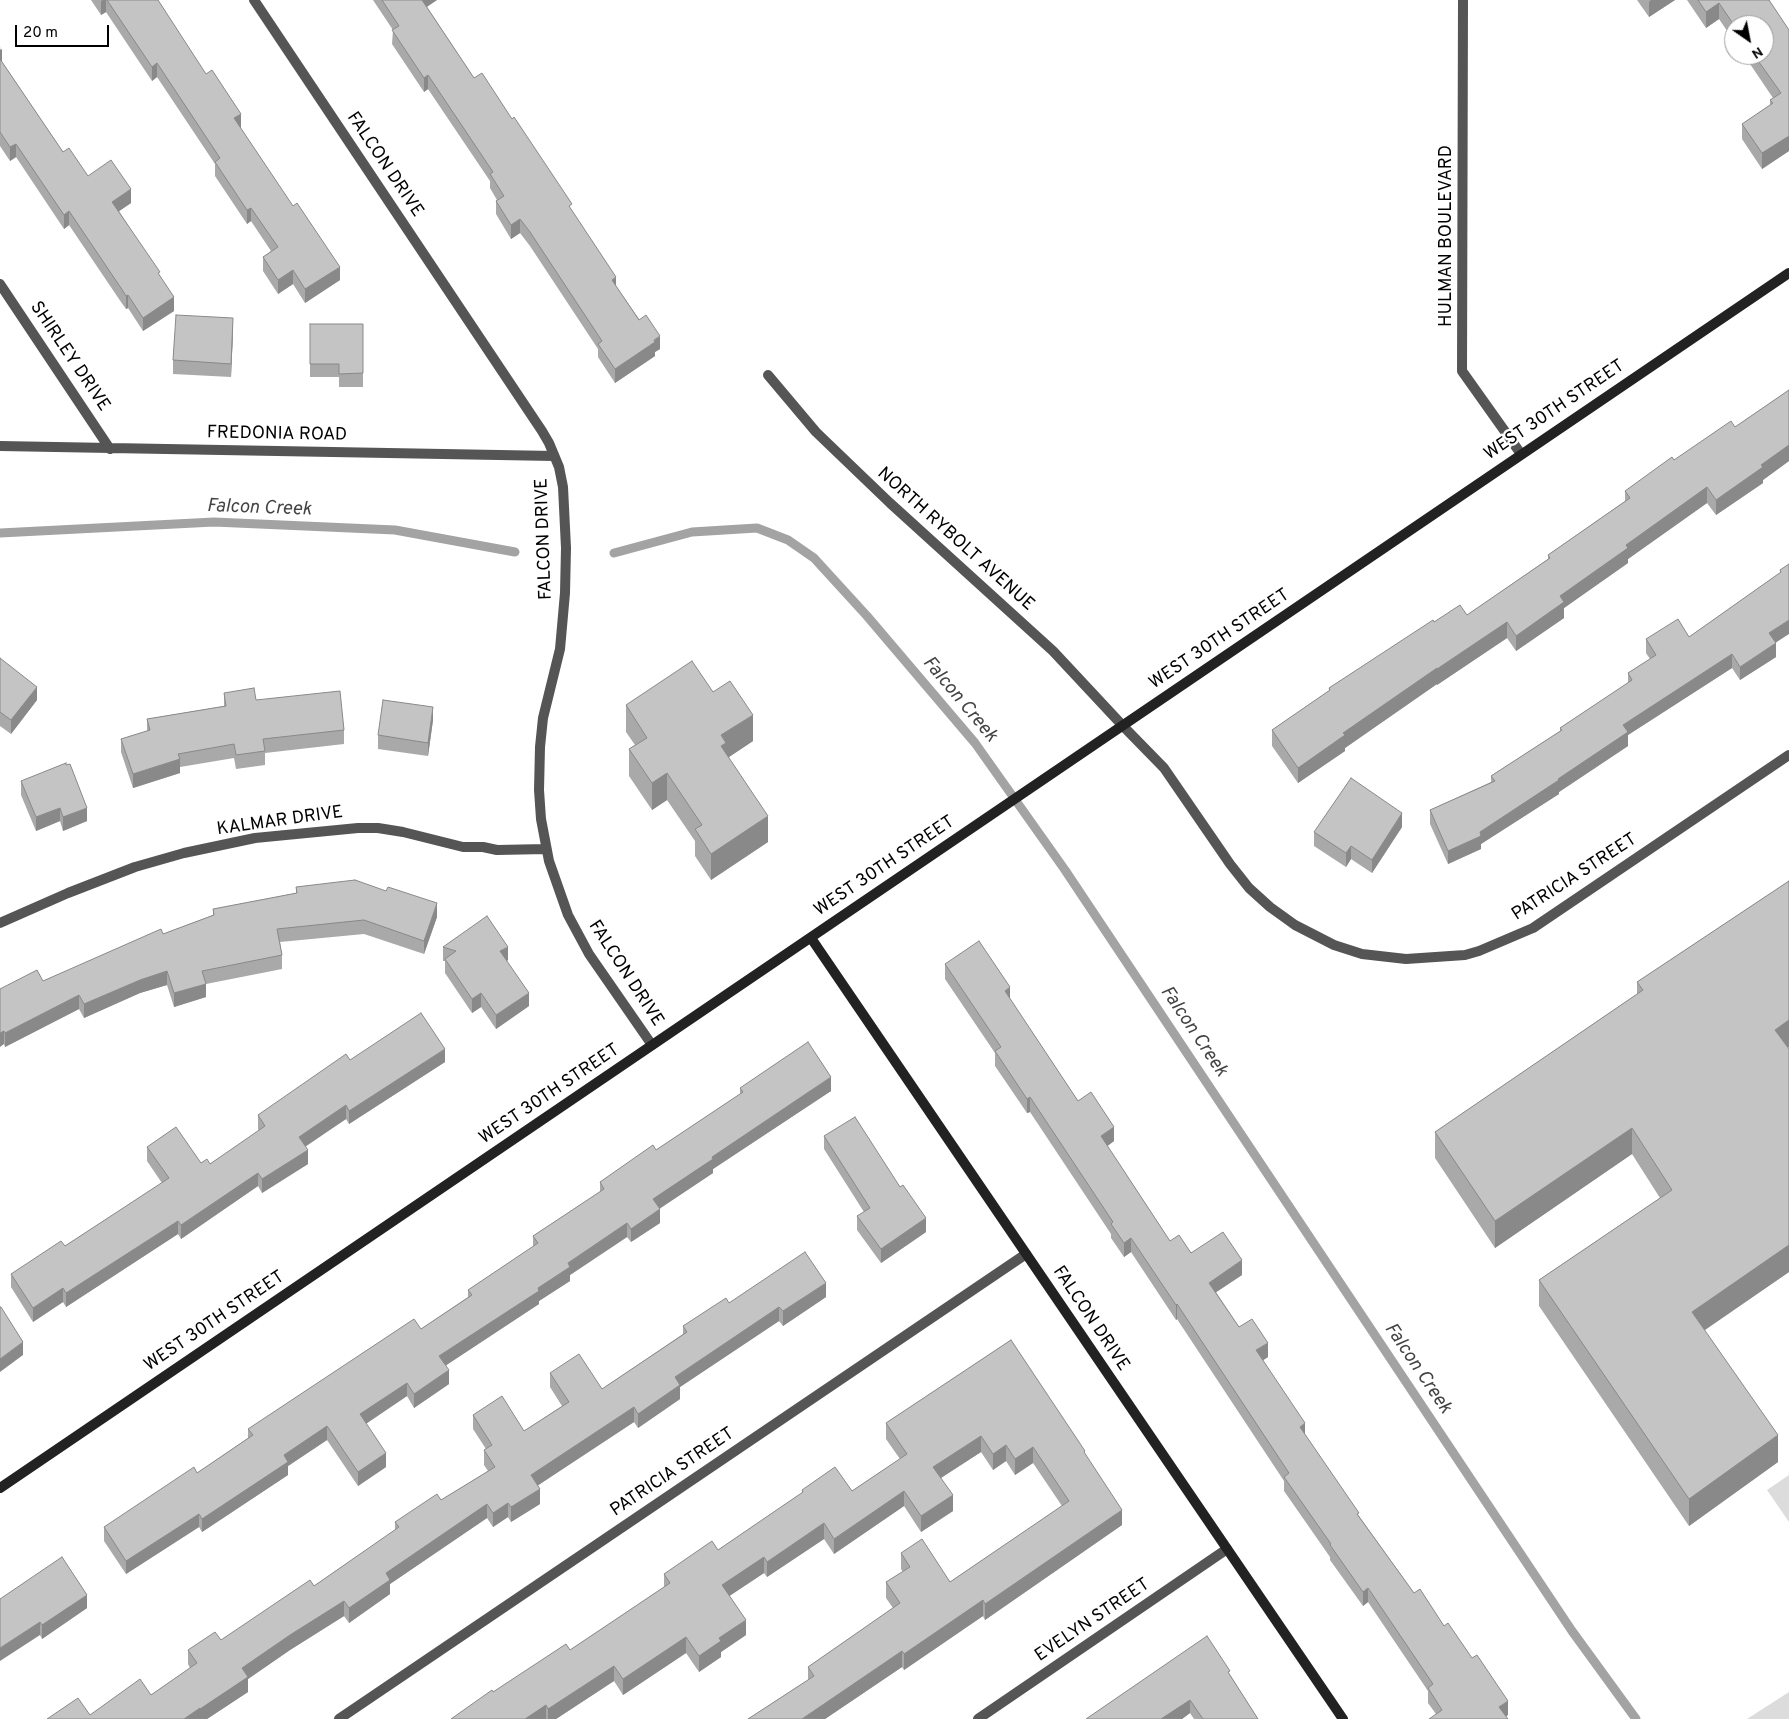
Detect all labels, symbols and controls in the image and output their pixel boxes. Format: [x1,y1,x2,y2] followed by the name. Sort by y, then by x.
[18,15,111,47] scale bar
[1724,15,1774,65] north arrow
[23,24,58,43] text: 20 m
[1748,42,1766,62] text: N
[341,108,427,222] street label: FALCON DRIVE
[1436,145,1458,327] street label: HULMAN BOULEVARD
[24,298,114,416] street label: SHIRLEY DRIVE
[1481,356,1629,466] street label: WEST 30TH STREET
[207,423,347,447] street label: FREDONIA ROAD
[872,464,1038,616] street label: NORTH RYBOLT AVENUE
[532,478,558,600] street label: FALCON DRIVE
[206,496,312,522] water label: Falcon Creek
[1146,585,1294,695] street label: WEST 30TH STREET
[917,653,1001,747] water label: Falcon Creek
[215,802,345,842] street label: KALMAR DRIVE
[811,812,959,922] street label: WEST 30TH STREET
[1508,830,1642,926] street label: PATRICIA STREET
[583,917,667,1031] street label: FALCON DRIVE
[1154,982,1232,1082] water label: Falcon Creek
[476,1040,624,1150] street label: WEST 30TH STREET
[1047,1262,1133,1376] street label: FALCON DRIVE
[141,1267,289,1377] street label: WEST 30TH STREET
[1378,1319,1456,1419] water label: Falcon Creek
[607,1424,739,1522] street label: PATRICIA STREET
[1031,1575,1155,1667] street label: EVELYN STREET

